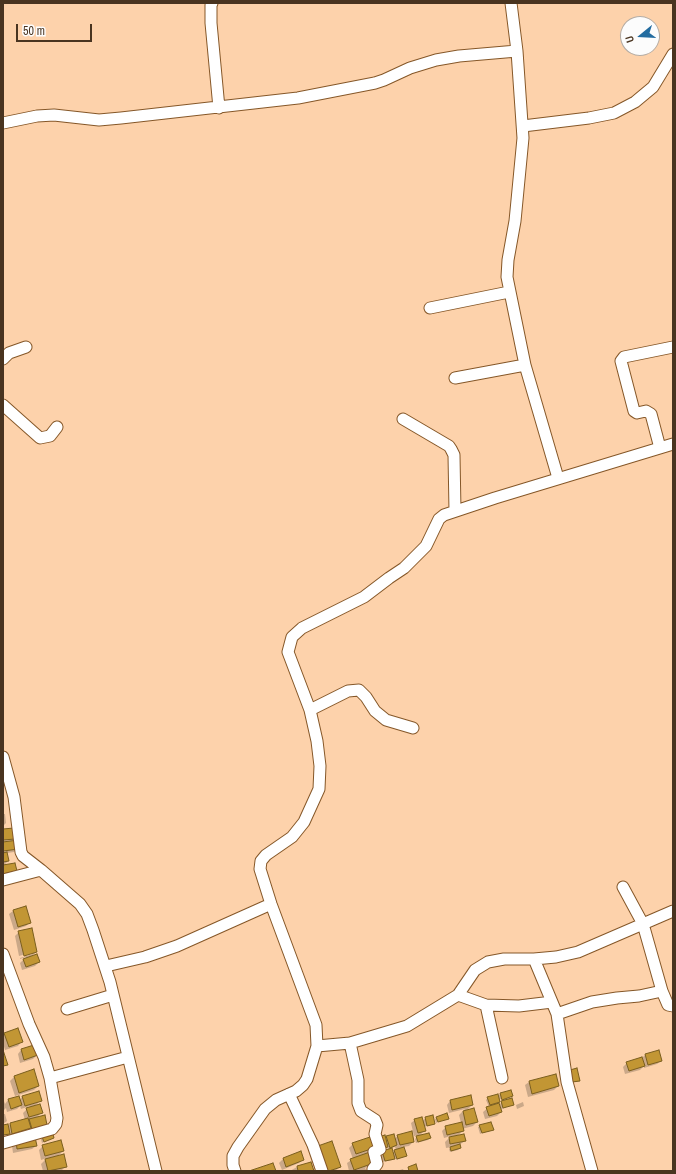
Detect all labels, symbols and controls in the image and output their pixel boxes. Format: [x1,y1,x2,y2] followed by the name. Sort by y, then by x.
[18,16,94,42] scale bar
[620,16,660,56] north arrow
[23,23,45,39] text: 50 m
[622,34,637,45] text: U

